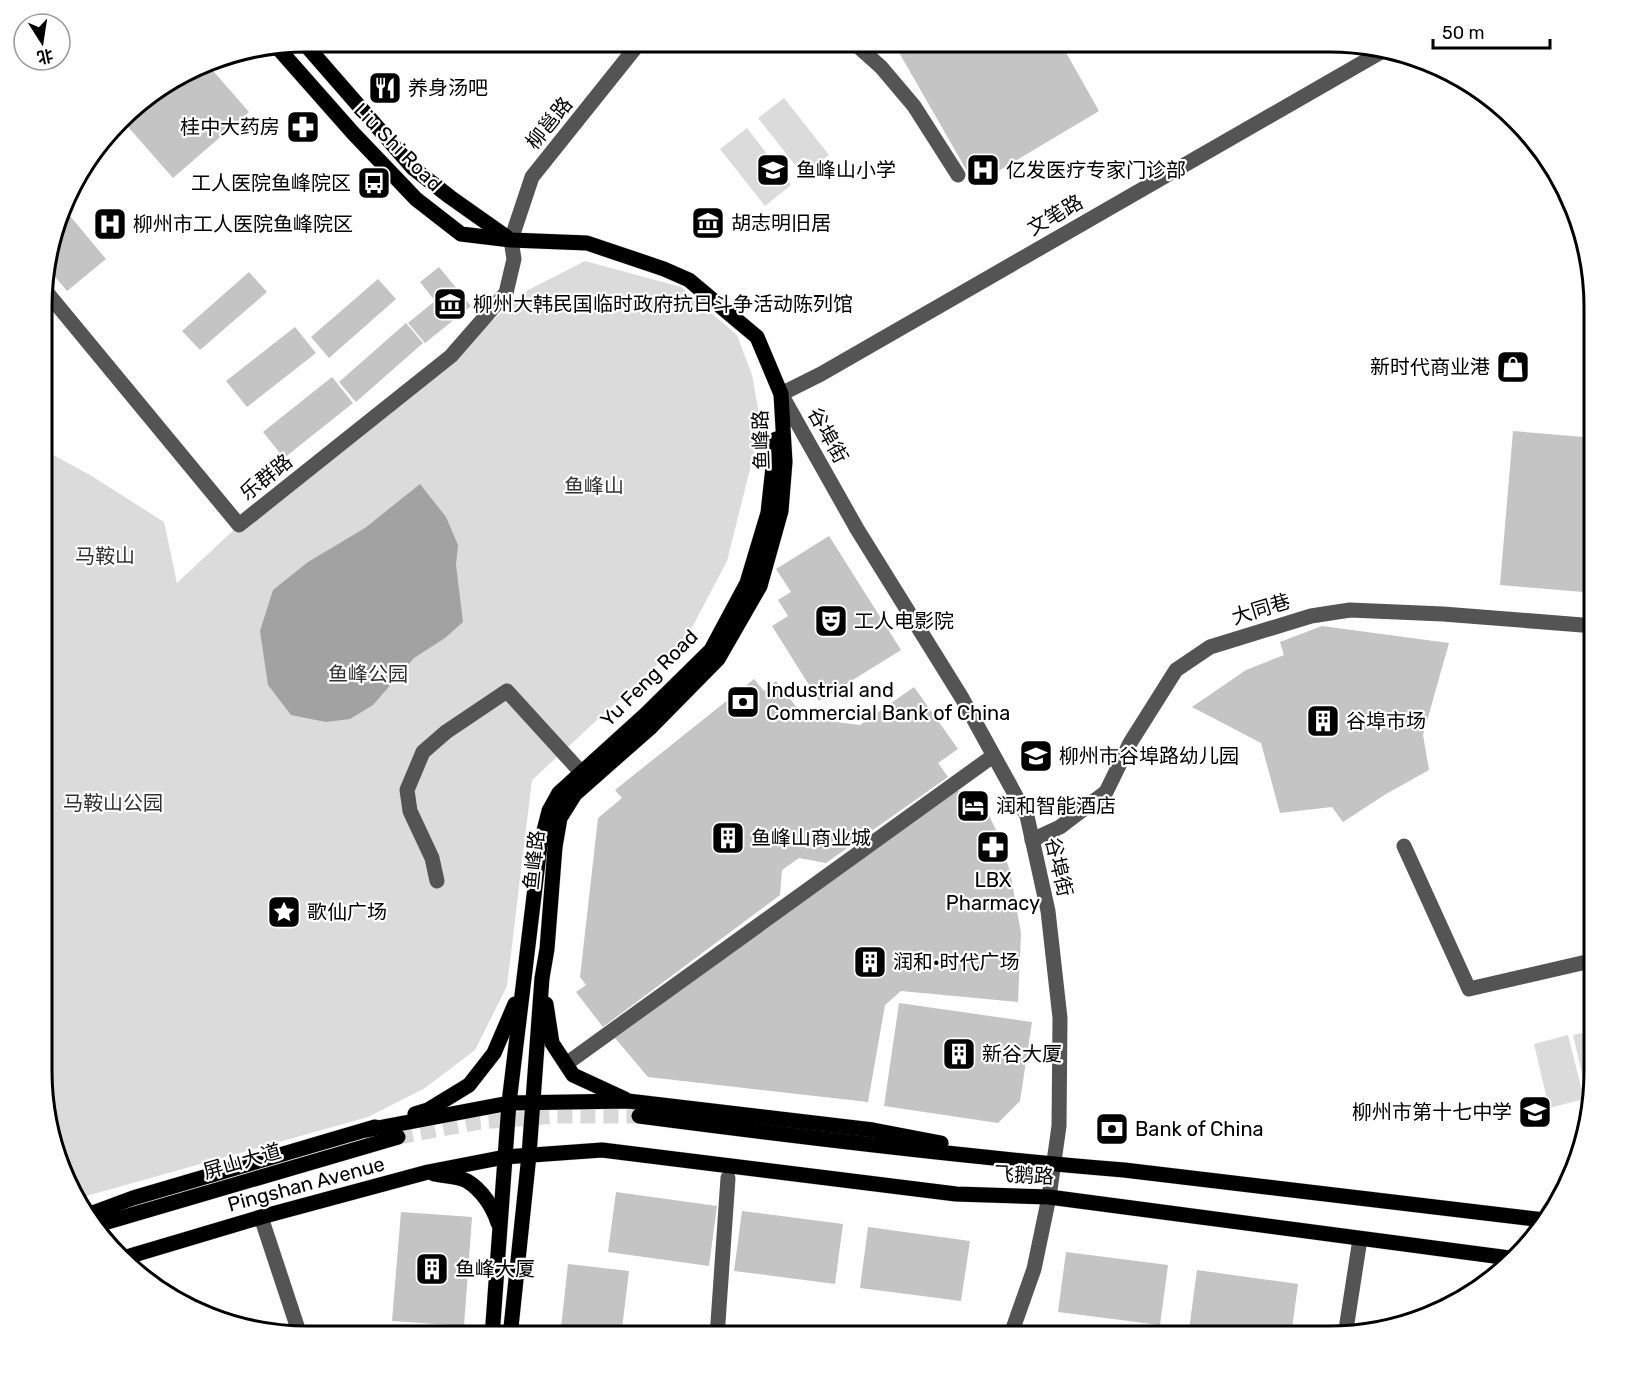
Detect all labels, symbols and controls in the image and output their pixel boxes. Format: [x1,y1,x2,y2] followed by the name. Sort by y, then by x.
[12,12,72,72] north arrow
[1433,12,1550,50] scale bar
[1442,22,1485,44] text: 50 m
[35,45,55,67] text: 北
[367,70,403,106] restaurant icon: 养身汤吧
[408,76,488,100] place label: 养身汤吧
[521,92,577,154] street label: 柳邕路
[349,98,447,196] street label: Liu Shi Road
[285,109,321,145] pharmacy icon: 桂中大药房
[180,115,280,139] place label: 桂中大药房
[755,152,791,188] school or university icon: 鱼峰山小学
[965,152,1001,188] hospital icon: 亿发医疗专家门诊部
[796,158,896,182] place label: 鱼峰山小学
[1006,158,1186,182] place label: 亿发医疗专家门诊部
[356,165,392,201] bus stop icon: 工人医院鱼峰院区
[191,171,351,195] place label: 工人医院鱼峰院区
[1023,190,1087,240] street label: 文笔路
[690,205,726,241] museum icon: 胡志明旧居
[92,206,128,242] hospital icon: 柳州市工人医院鱼峰院区
[731,211,831,235] place label: 胡志明旧居
[133,212,353,236] place label: 柳州市工人医院鱼峰院区
[432,286,468,322] museum icon: 柳州大韩民国临时政府抗日斗争活动陈列馆
[473,292,853,316] place label: 柳州大韩民国临时政府抗日斗争活动陈列馆
[1495,349,1531,385] shop icon: 新时代商业港
[1370,355,1490,379] place label: 新时代商业港
[803,403,853,467] street label: 谷埠街
[748,410,774,470] street label: 鱼峰路
[235,449,297,505] street label: 乐群路
[564,474,624,498] park label: 鱼峰山
[75,544,135,568] park label: 马鞍山
[1229,589,1293,629] street label: 大同巷
[813,603,849,639] theatre icon: 工人电影院
[854,609,954,633] place label: 工人电影院
[595,624,703,732] street label: Yu Feng Road
[328,662,408,686] park label: 鱼峰公园
[766,678,1010,725] place label: Industrial and Commercial Bank of China
[725,684,761,720] bank icon: Industrial and Commercial Bank of China
[1305,703,1341,739] building icon: 谷埠市场
[1346,709,1426,733] place label: 谷埠市场
[1018,738,1054,774] school or university icon: 柳州市谷埠路幼儿园
[1059,744,1239,768] place label: 柳州市谷埠路幼儿园
[955,788,991,824] hotel icon: 润和智能酒店
[63,791,163,815] park label: 马鞍山公园
[996,794,1116,818] place label: 润和智能酒店
[710,820,746,856] building icon: 鱼峰山商业城
[751,826,871,850] place label: 鱼峰山商业城
[519,829,549,891] street label: 鱼峰路
[975,829,1011,865] pharmacy icon: LBX Pharmacy
[1041,835,1077,899] street label: 谷埠街
[946,868,1040,915] place label: LBX Pharmacy
[266,894,302,930] place icon: 歌仙广场
[307,900,387,924] place label: 歌仙广场
[852,944,888,980] building icon: 润和·时代广场
[893,950,1020,974] place label: 润和·时代广场
[941,1036,977,1072] building icon: 新谷大厦
[982,1042,1062,1066] place label: 新谷大厦
[1517,1094,1553,1130] school or university icon: 柳州市第十七中学
[1352,1100,1512,1124] place label: 柳州市第十七中学
[1094,1111,1130,1147] bank icon: Bank of China
[1135,1117,1264,1141] place label: Bank of China
[200,1138,284,1184] street label: 屏山大道
[225,1151,387,1217] street label: Pingshan Avenue
[993,1161,1055,1189] street label: 飞鹅路
[414,1251,450,1287] building icon: 鱼峰大厦
[455,1257,535,1281] place label: 鱼峰大厦

